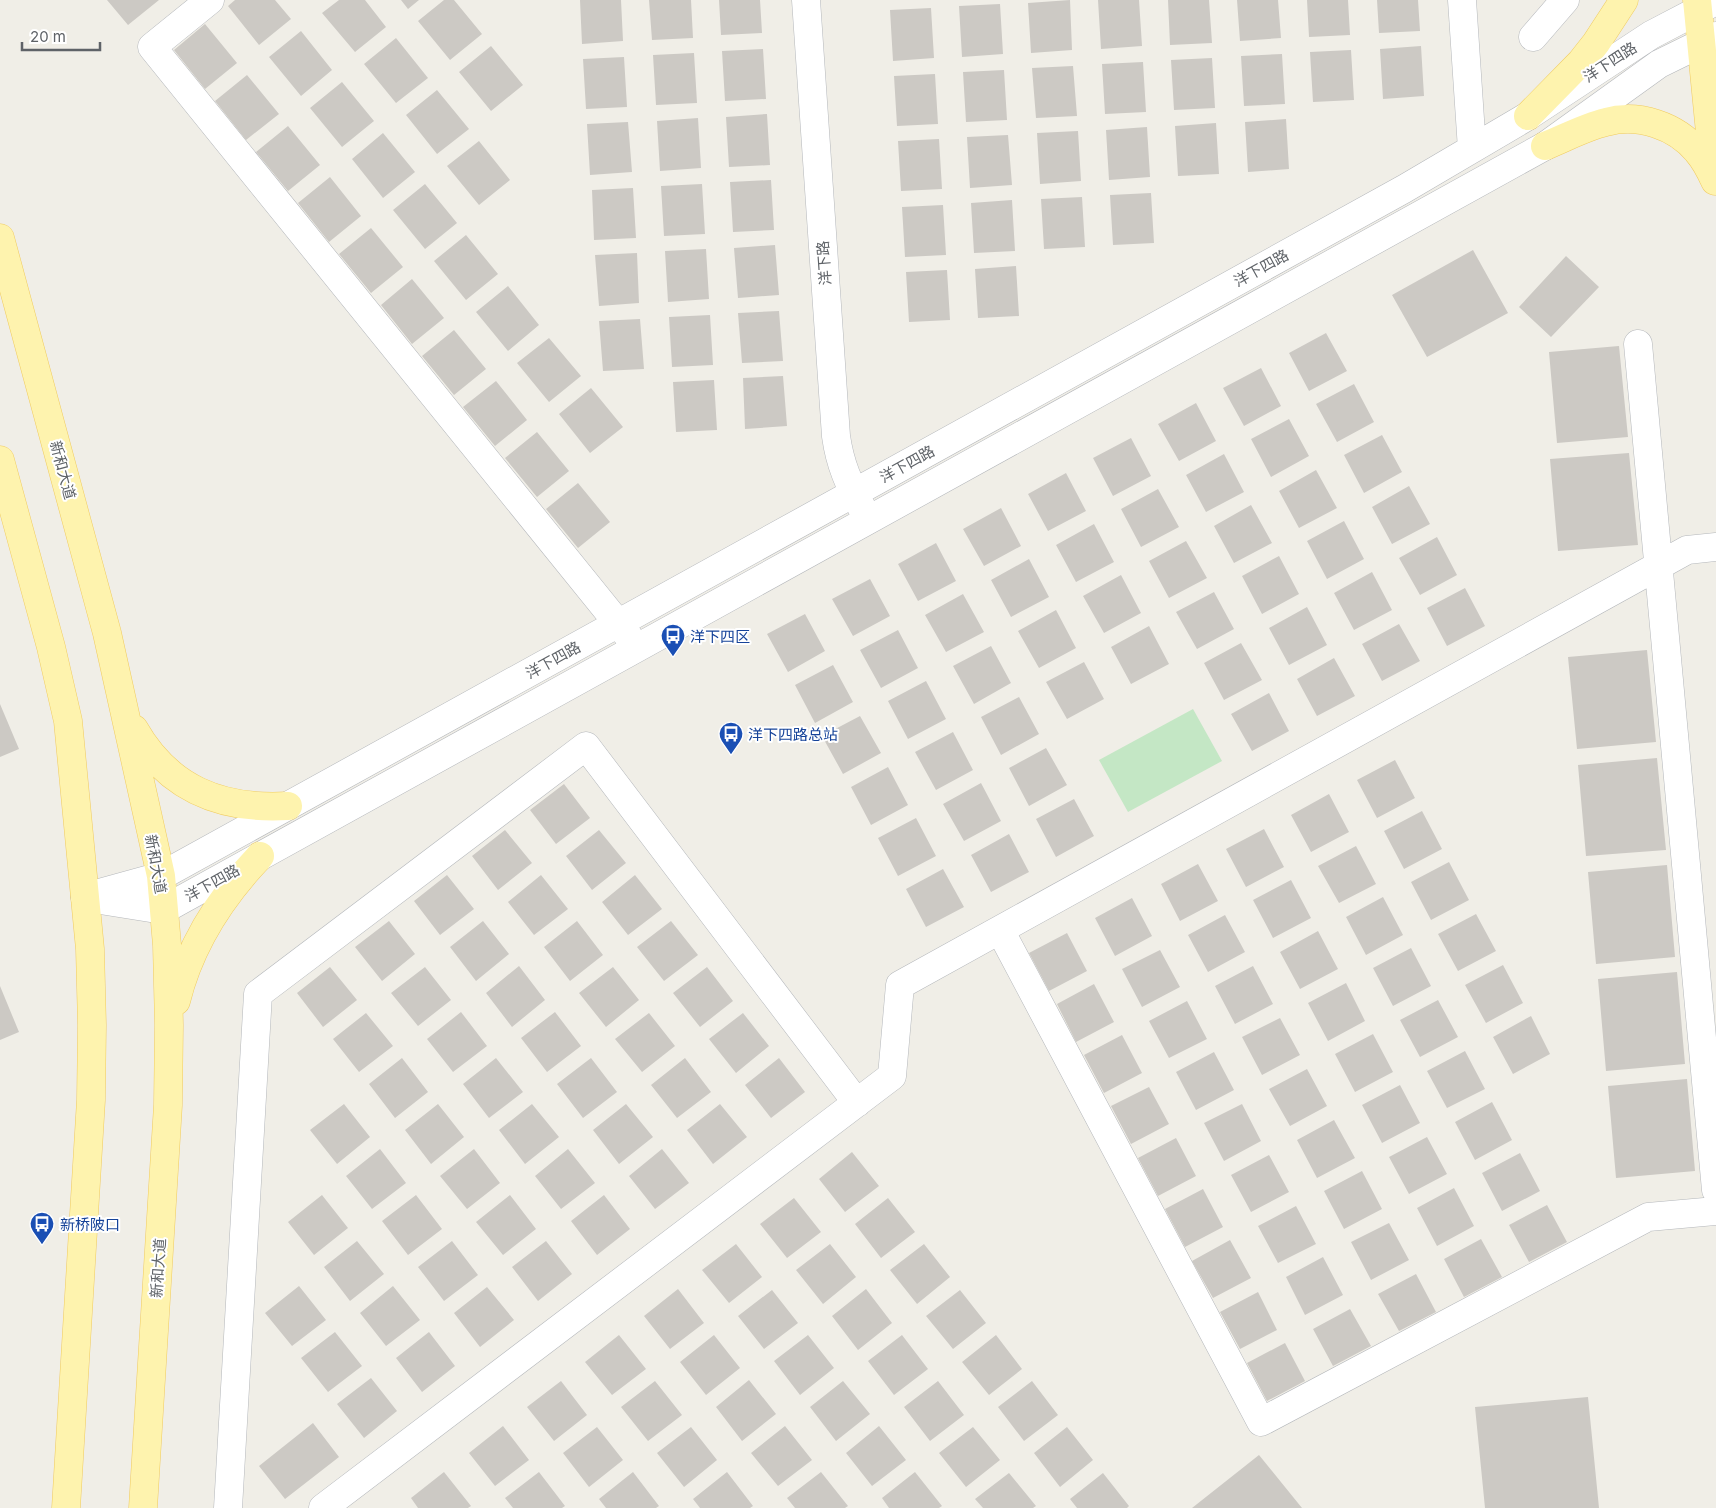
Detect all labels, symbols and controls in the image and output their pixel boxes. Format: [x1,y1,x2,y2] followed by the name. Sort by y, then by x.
[22,20,100,52] scale bar
[30,27,66,46] text: 20 m
[1580,38,1640,86] street label: 洋下四路
[813,240,835,286] street label: 洋下路
[1230,245,1292,291] street label: 洋下四路
[46,439,80,501] street label: 新和大道
[876,441,938,487] street label: 洋下四路
[660,623,686,657] bus stop icon: 洋下四区
[690,627,750,646] place label: 洋下四区
[522,637,584,683] street label: 洋下四路
[718,721,744,755] bus stop icon: 洋下四路总站
[748,725,838,744] place label: 洋下四路总站
[141,833,171,895] street label: 新和大道
[181,860,243,906] street label: 洋下四路
[29,1211,55,1245] bus stop icon: 新桥陂口
[60,1215,120,1234] place label: 新桥陂口
[146,1237,170,1299] street label: 新和大道

